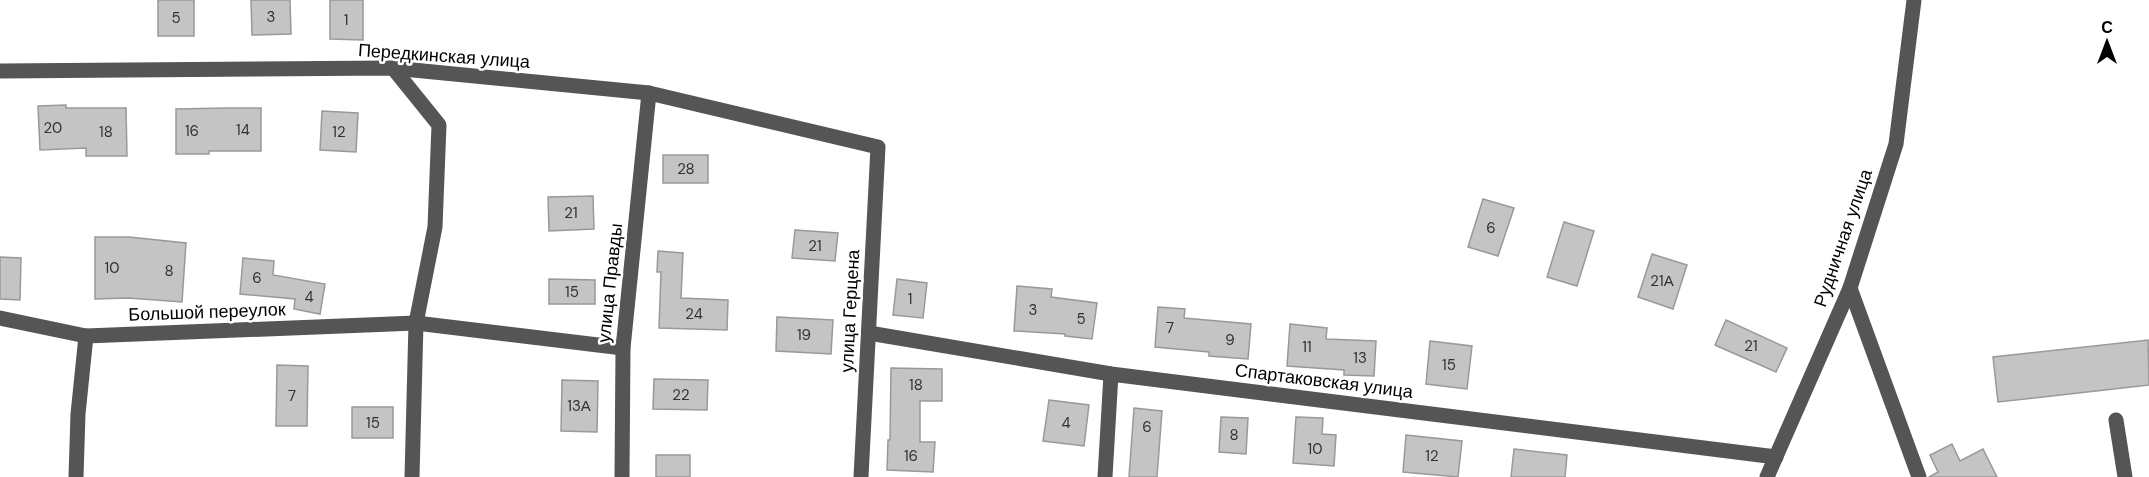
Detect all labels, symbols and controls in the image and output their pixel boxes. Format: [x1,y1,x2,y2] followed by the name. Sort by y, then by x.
[267,7,275,27] house number: 3
[171,8,181,28] house number: 5
[344,10,348,30] house number: 1
[2077,12,2137,72] north arrow
[2101,17,2113,38] text: С
[357,38,532,74] street label: Передкинская улица
[44,118,62,138] house number: 20
[236,120,250,140] house number: 14
[185,121,199,141] house number: 16
[99,122,113,142] house number: 18
[332,122,346,142] house number: 12
[677,159,695,179] house number: 28
[1808,165,1878,310] street label: Рудничная улица
[564,203,578,223] house number: 21
[1486,218,1496,238] house number: 6
[592,222,628,344] street label: улица Правды
[808,236,822,256] house number: 21
[835,248,865,373] street label: улица Герцена
[105,258,119,278] house number: 10
[164,261,174,281] house number: 8
[252,268,262,288] house number: 6
[1650,271,1674,291] house number: 21А
[565,282,579,302] house number: 15
[304,287,314,307] house number: 4
[908,289,912,309] house number: 1
[128,297,286,327] street label: Большой переулок
[1029,300,1037,320] house number: 3
[685,304,703,324] house number: 24
[1076,309,1086,329] house number: 5
[1166,318,1174,338] house number: 7
[797,325,811,345] house number: 19
[1225,330,1235,350] house number: 9
[1744,336,1758,356] house number: 21
[1302,337,1312,357] house number: 11
[1353,348,1367,368] house number: 13
[1442,355,1456,375] house number: 15
[1234,358,1415,404] street label: Спартаковская улица
[909,375,923,395] house number: 18
[672,385,690,405] house number: 22
[288,386,296,406] house number: 7
[567,396,591,416] house number: 13А
[366,413,380,433] house number: 15
[1061,413,1071,433] house number: 4
[1142,417,1152,437] house number: 6
[1229,425,1239,445] house number: 8
[1308,439,1322,459] house number: 10
[904,446,918,466] house number: 16
[1425,446,1439,466] house number: 12

